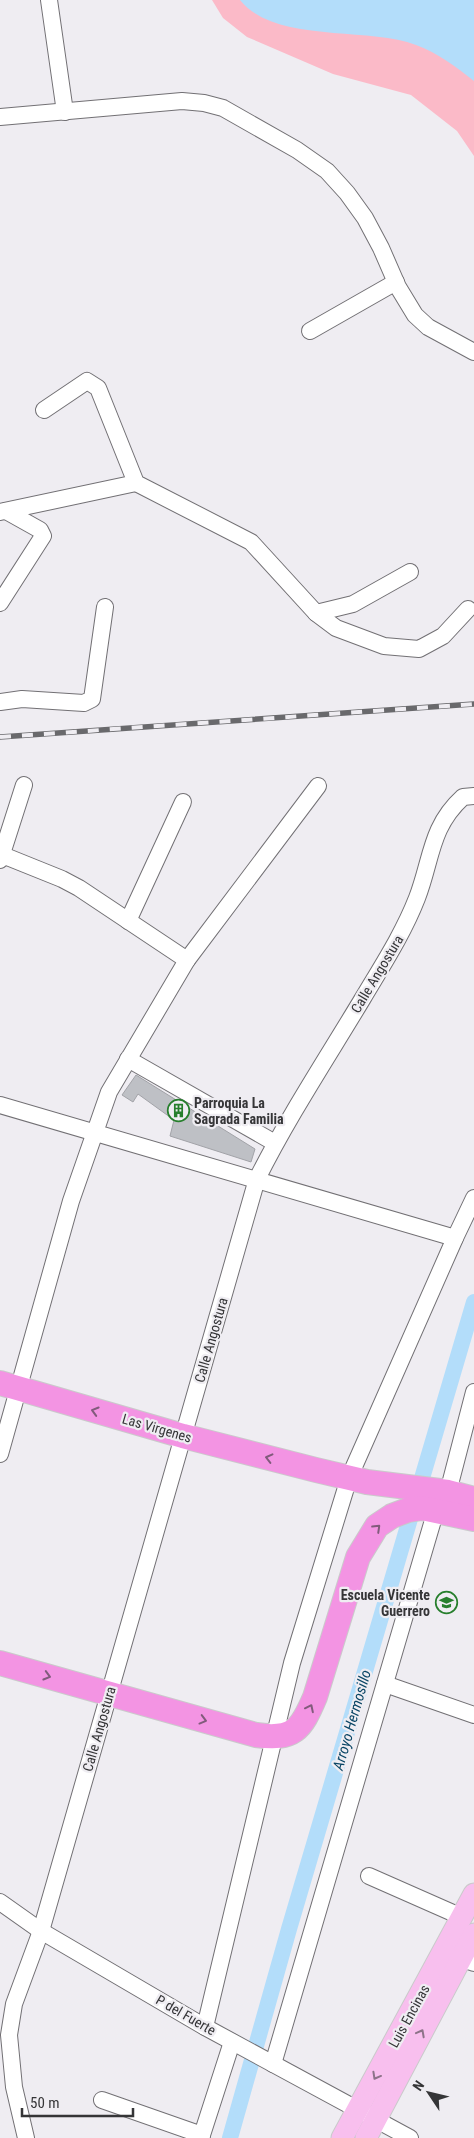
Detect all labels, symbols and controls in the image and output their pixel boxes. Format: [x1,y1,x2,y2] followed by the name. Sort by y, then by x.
[348,932,406,1016] street label: Calle Angostura
[194,1095,284,1127] place label: Parroquia La Sagrada Familia
[166,1099,190,1123] building icon: Parroquia La Sagrada Familia
[191,1296,231,1384] street label: Calle Angostura
[91,1406,100,1416] one-way arrow
[120,1410,194,1446] street label: Las Virgenes
[265,1454,273,1464] one-way arrow
[372,1525,381,1534] one-way arrow
[341,1587,430,1619] place label: Escuela Vicente Guerrero
[434,1591,458,1615] school or university icon: Escuela Vicente Guerrero
[329,1668,375,1773] water label: Arroyo Hermosillo
[42,1671,50,1681] one-way arrow
[79,1685,119,1773] street label: Calle Angostura
[304,1704,314,1713] one-way arrow
[199,1714,208,1725] one-way arrow
[385,1982,433,2050] street label: Luis Encinas
[153,1992,219,2039] street label: P del Fuerte
[415,2029,425,2038] one-way arrow
[404,2068,454,2118] north arrow
[372,2071,382,2080] one-way arrow
[409,2077,427,2094] text: N
[22,2086,134,2118] scale bar
[30,2094,60,2112] text: 50 m

